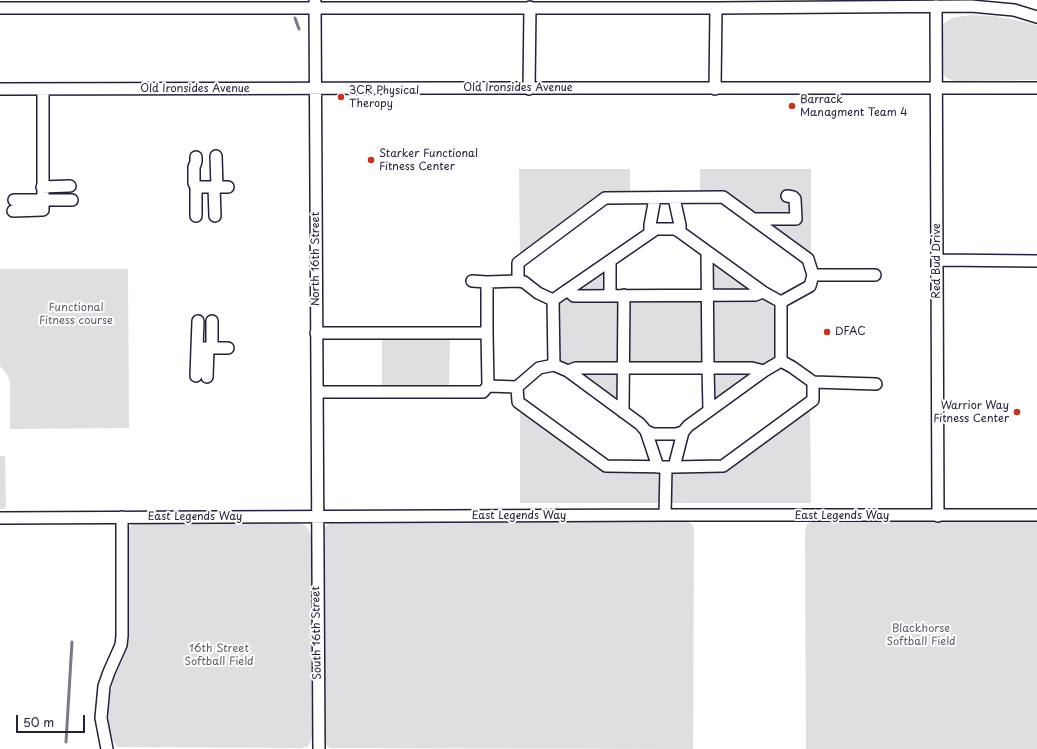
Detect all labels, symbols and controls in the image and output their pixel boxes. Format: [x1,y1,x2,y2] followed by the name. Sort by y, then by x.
[463,81,573,95] street label: Old Ironsides Avenue
[140,82,250,96] street label: Old Ironsides Avenue
[349,84,419,110] place label: 3CR Physical Theropy
[336,92,346,102] marker: 3CR Physical Theropy
[800,93,908,119] place label: Barrack Managment Team 4
[787,101,797,111] marker: Barrack Managment Team 4
[379,147,478,173] place label: Starker Functional Fitness Center
[366,155,376,165] marker: Starker Functional Fitness Center
[309,212,323,306] street label: North 16th Street
[930,223,944,299] street label: Red Bud Drive
[39,301,113,327] park label: Functional Fitness course
[835,325,866,339] place label: DFAC
[822,327,832,337] marker: DFAC
[933,399,1009,425] place label: Warrior Way Fitness Center
[1012,407,1022,417] marker: Warrior Way Fitness Center
[472,509,566,523] street label: East Legends Way
[795,509,889,523] street label: East Legends Way
[148,510,242,524] street label: East Legends Way
[310,586,324,680] street label: South 16th Street
[887,622,955,648] park label: Blackhorse Softball Field
[185,642,253,668] park label: 16th Street Softball Field
[18,707,87,733] scale bar
[23,713,54,731] text: 50 m

